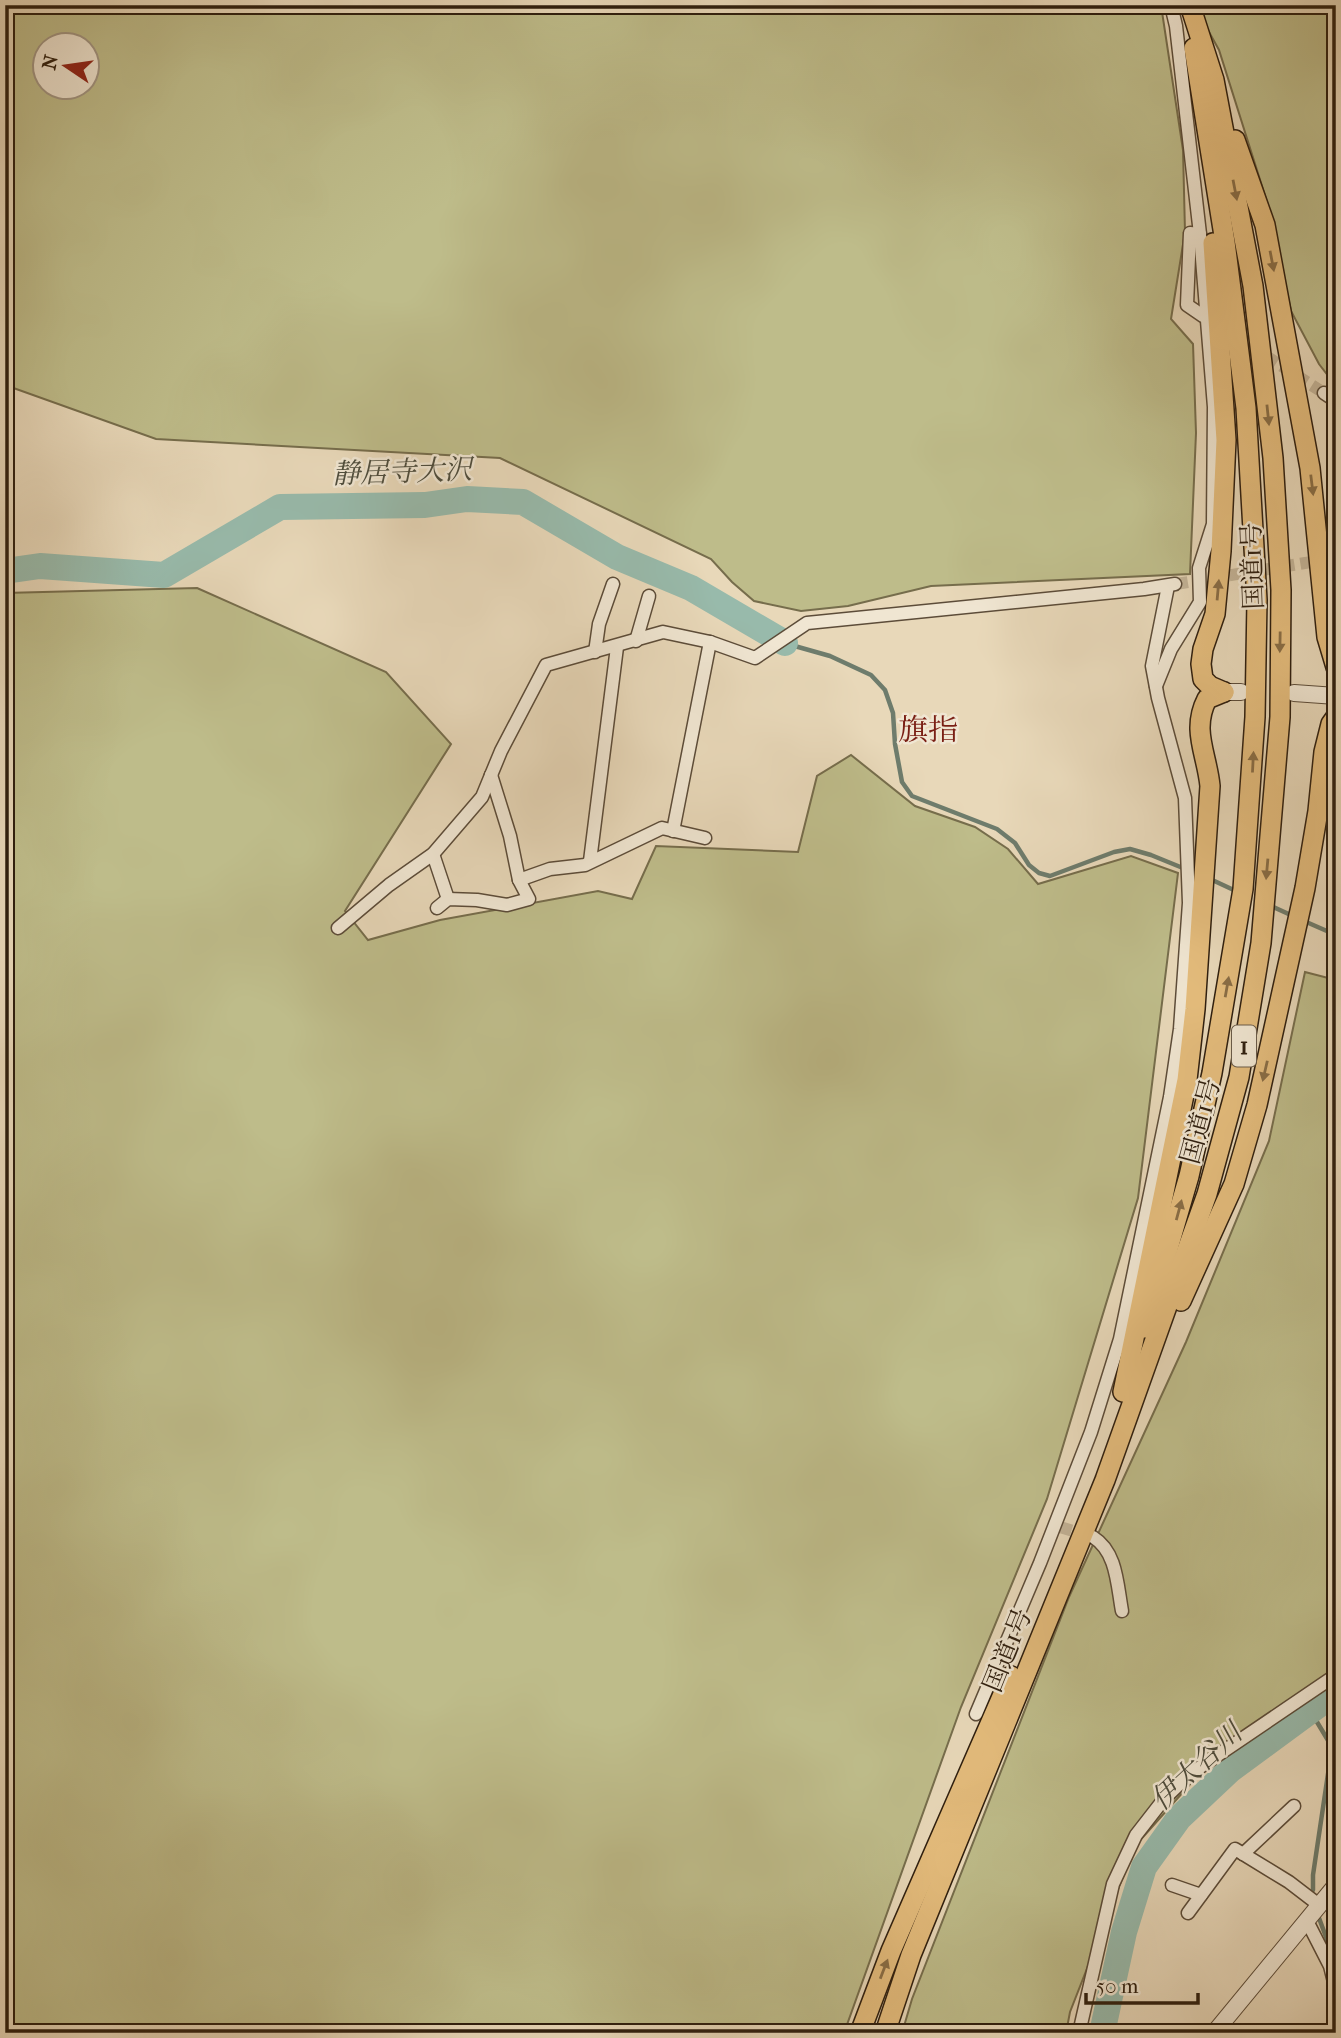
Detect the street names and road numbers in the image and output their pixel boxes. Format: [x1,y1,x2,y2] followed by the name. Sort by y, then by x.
[1235,522,1270,610] street label: 国道1号
[1232,1026,1256,1066] road number: 1
[1174,1075,1227,1167] street label: 国道1号
[977,1604,1038,1696] street label: 国道1号

